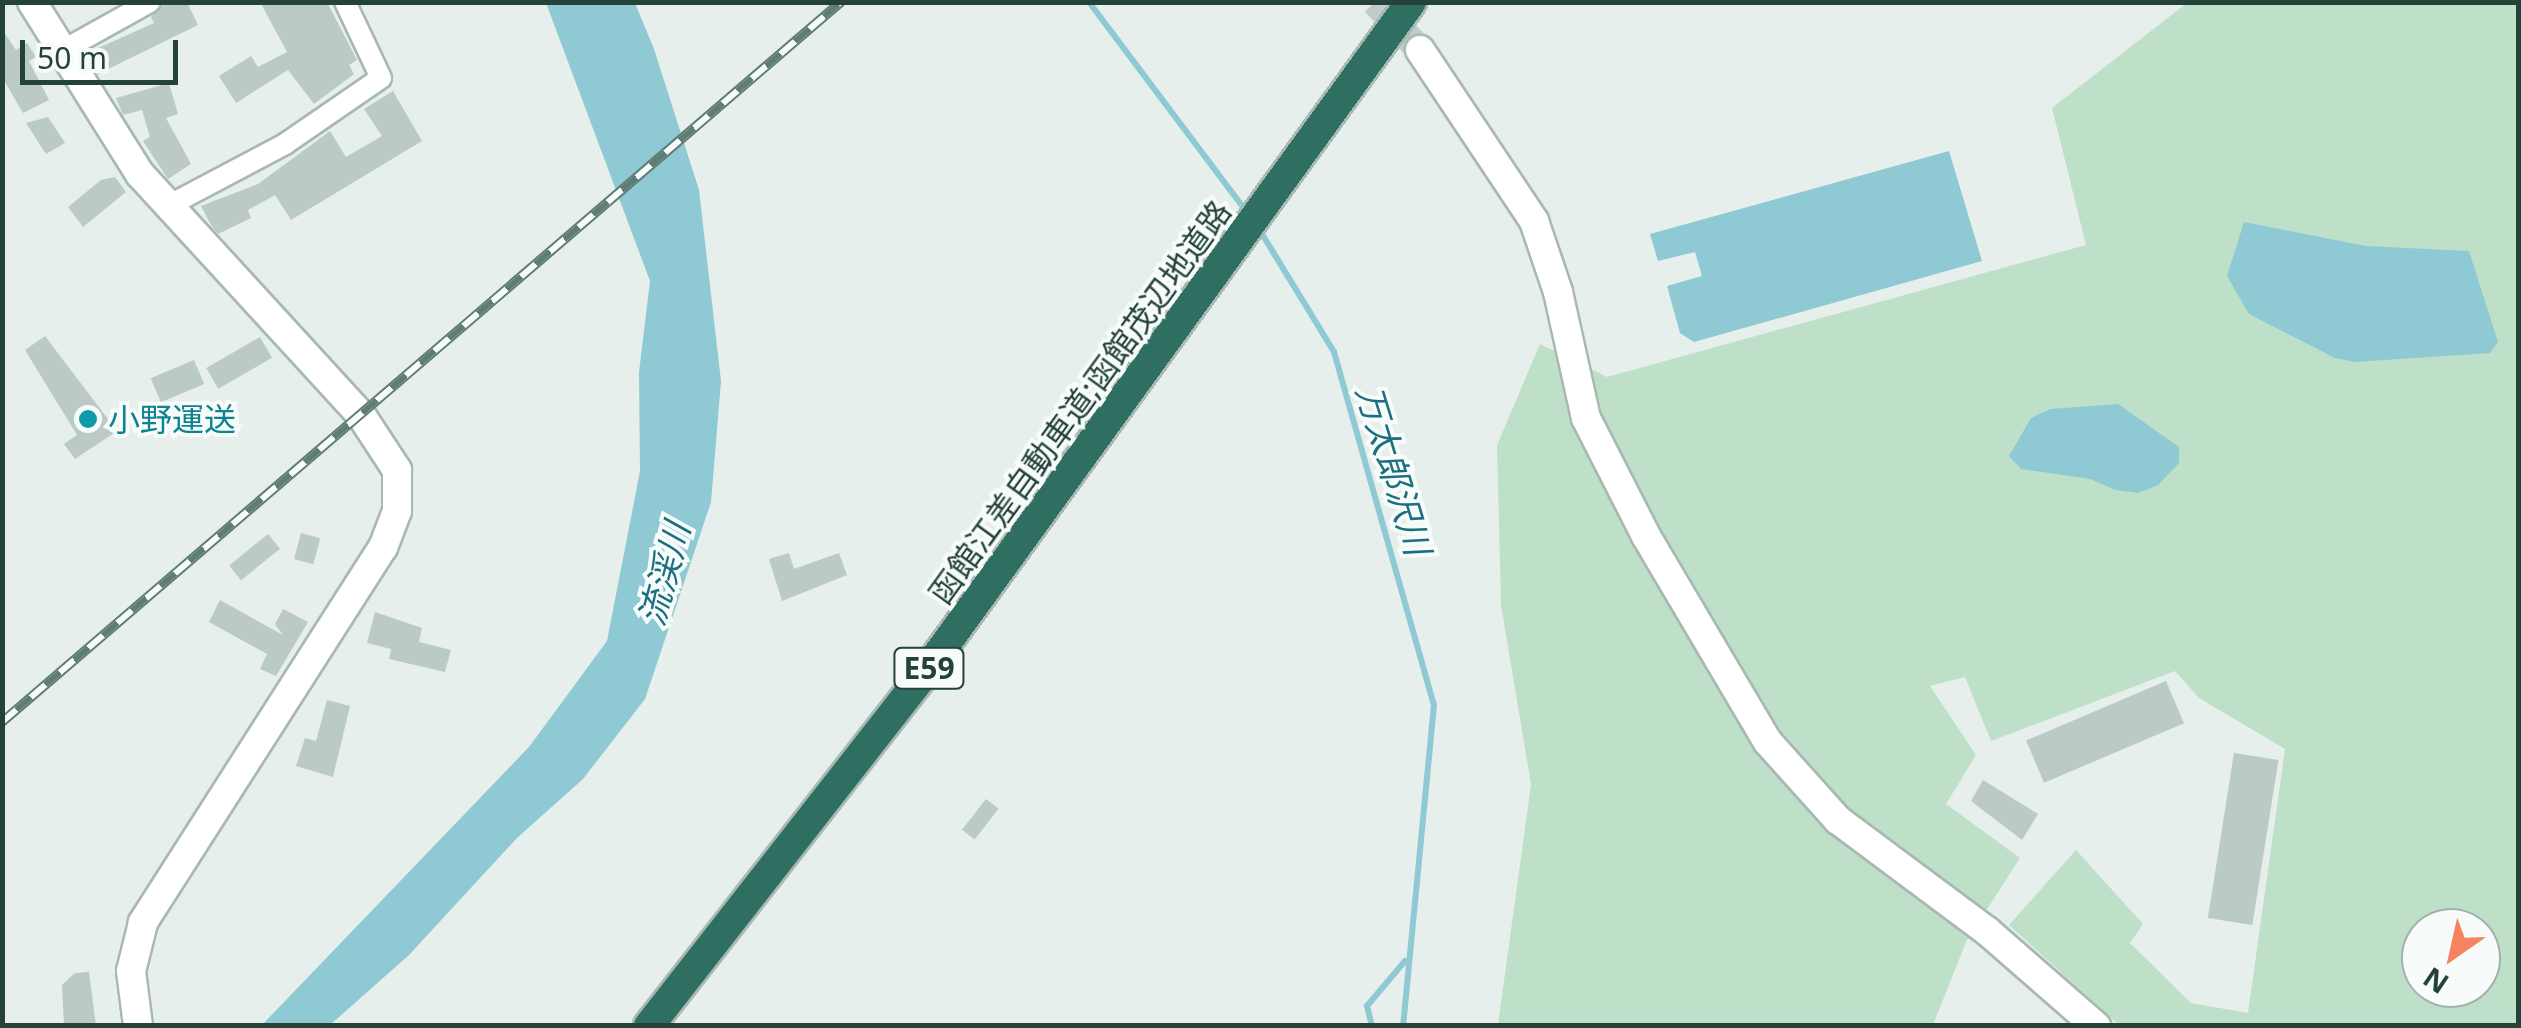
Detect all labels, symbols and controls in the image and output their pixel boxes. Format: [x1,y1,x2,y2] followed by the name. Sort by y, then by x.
[25,20,182,82] scale bar
[37,37,107,78] text: 50 m
[921,193,1239,611] street label: 函館江差自動車道;函館茂辺地道路
[1348,380,1440,560] water label: 万太郎沢川
[108,400,236,438] place label: 小野運送
[77,408,99,430] marker: 小野運送
[630,518,698,630] water label: 流渓川
[892,643,966,693] road number: E59
[2401,908,2501,1008] north arrow
[2415,959,2455,1003] text: N

